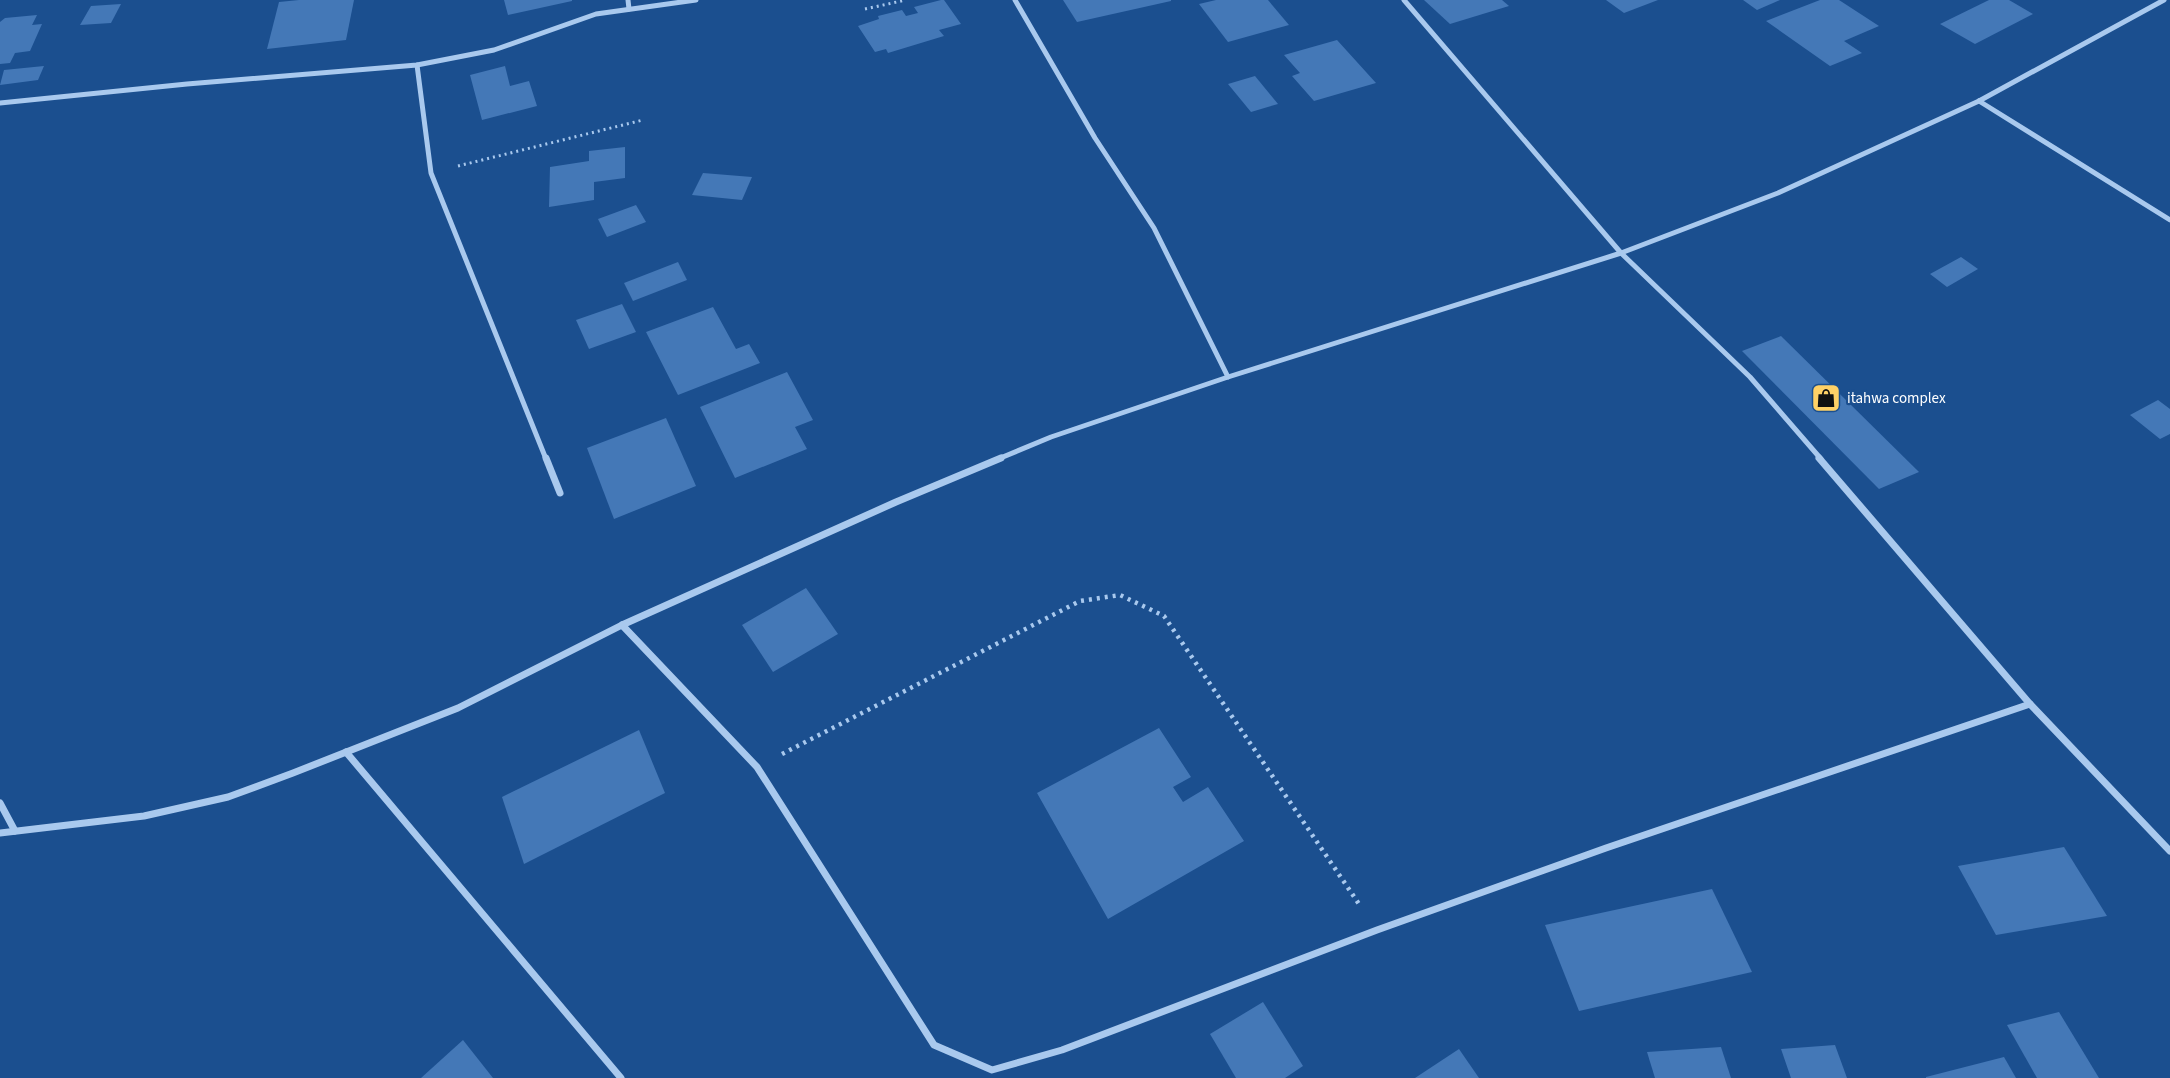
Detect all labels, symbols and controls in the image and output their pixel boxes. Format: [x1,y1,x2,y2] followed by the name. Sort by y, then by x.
[1810,382,1842,414] shop icon: itahwa complex
[1847,388,1946,409] place label: itahwa complex

